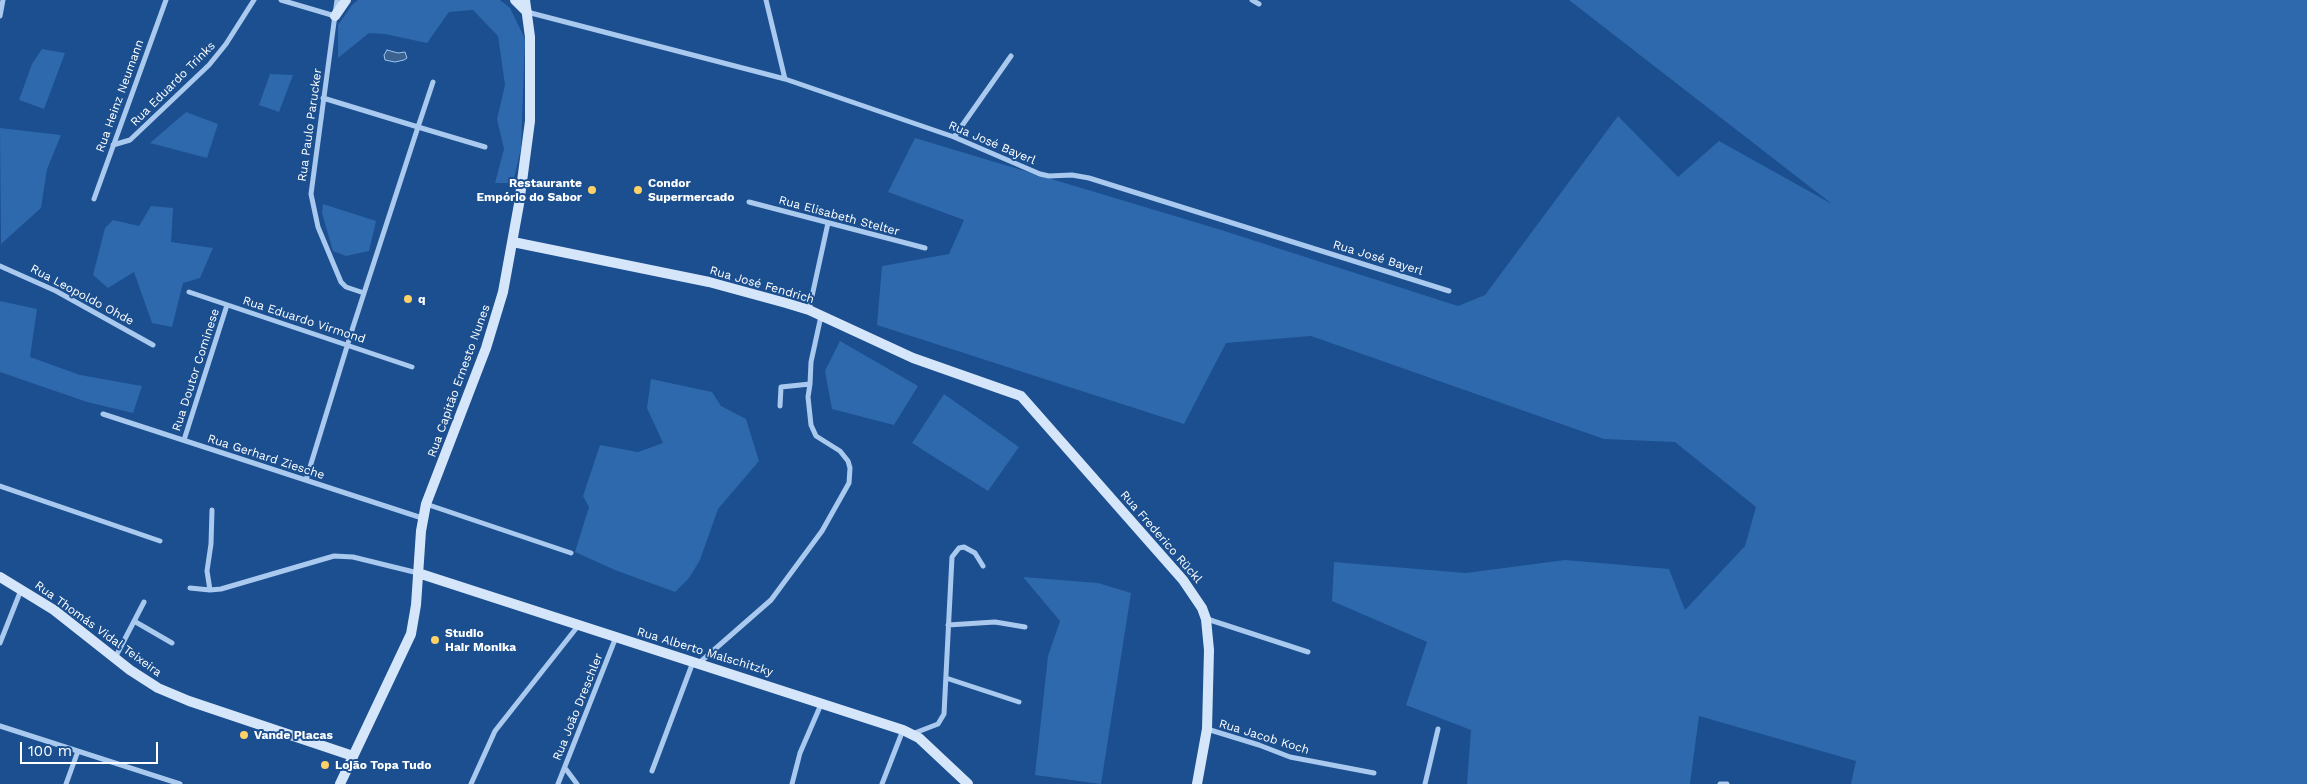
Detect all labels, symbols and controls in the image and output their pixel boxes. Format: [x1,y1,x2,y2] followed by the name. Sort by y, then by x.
[93,38,147,154] street label: Rua Heinz Neumann
[128,39,218,129] street label: Rua Eduardo Trinks
[295,67,325,183] street label: Rua Paulo Parucker
[946,118,1038,168] street label: Rua José Bayerl
[476,176,582,204] place label: Restaurante Empório do Sabor
[648,176,735,204] place label: Condor Supermercado
[586,184,598,196] marker: Restaurante Empório do Sabor
[632,184,644,196] marker: Condor Supermercado
[777,193,901,239] street label: Rua Elisabeth Stelter
[1331,237,1425,279] street label: Rua José Bayerl
[28,262,136,328] street label: Rua Leopoldo Ohde
[708,263,816,307] street label: Rua José Fendrich
[418,292,426,306] place label: q
[241,293,367,347] street label: Rua Eduardo Virmond
[402,293,414,305] marker: q
[425,303,493,459] street label: Rua Capitão Ernesto Nunes
[169,307,223,433] street label: Rua Doutor Cominese
[206,431,326,483] street label: Rua Gerhard Ziesche
[1117,488,1205,586] street label: Rua Frederico Rückl
[32,578,164,680] street label: Rua Thomás Vidal Teixeira
[635,624,775,680] street label: Rua Alberto Malschitzky
[445,626,516,654] place label: Studio Hair Monika
[429,634,441,646] marker: Studio Hair Monika
[550,651,606,763] street label: Rua João Dreschler
[1217,716,1311,758] street label: Rua Jacob Koch
[254,728,333,742] place label: Vande Placas
[238,729,250,741] marker: Vande Placas
[22,732,160,764] scale bar
[28,742,72,760] text: 100 m
[335,758,431,772] place label: Lojão Topa Tudo
[319,759,331,771] marker: Lojão Topa Tudo

